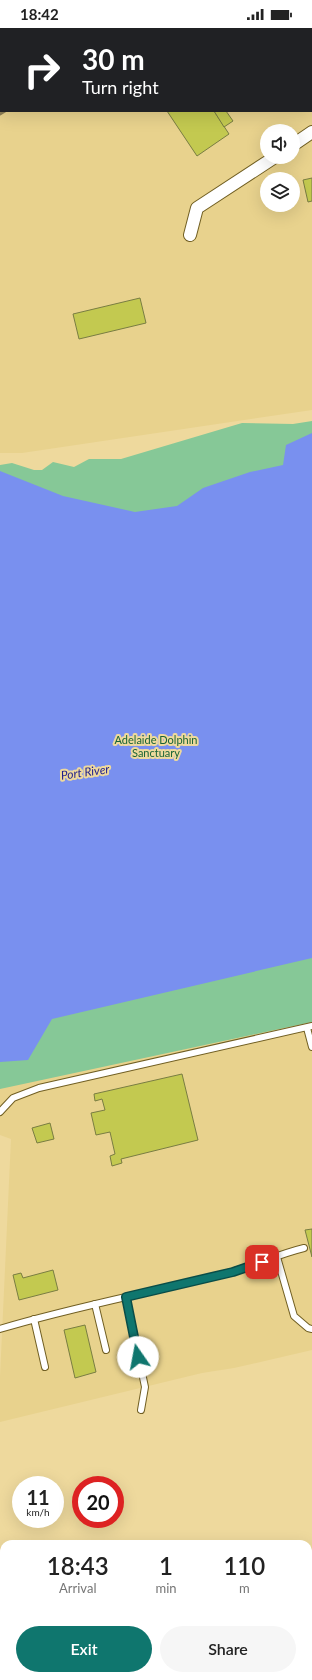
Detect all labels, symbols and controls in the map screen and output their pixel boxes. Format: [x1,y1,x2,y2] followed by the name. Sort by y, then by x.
[20,5,59,23] text: 18:42
[82,42,145,76] text: 30 m
[16,44,68,96] icon: right
[82,76,159,98] text: Turn right
[260,124,300,212] map controls
[260,124,300,164] button: sound
[260,172,300,212] button: layers
[115,733,198,759] park label: Adelaide Dolphin Sanctuary
[60,761,111,783] water label: Port River
[245,1245,279,1279] pin
[251,1251,273,1273] icon: arrive
[117,1336,159,1378] position arrow
[72,1476,124,1528] speed limit sign: 20
[26,1485,50,1509] text: 11
[26,1506,50,1518] text: km/h
[47,1551,109,1580] text: 18:43
[159,1551,173,1580] text: 1
[223,1551,265,1580] text: 110
[59,1580,96,1596] text: Arrival
[155,1580,177,1596] text: min
[239,1580,250,1596] text: m
[16,1626,152,1672] button: Exit
[160,1626,296,1672] button: Share

